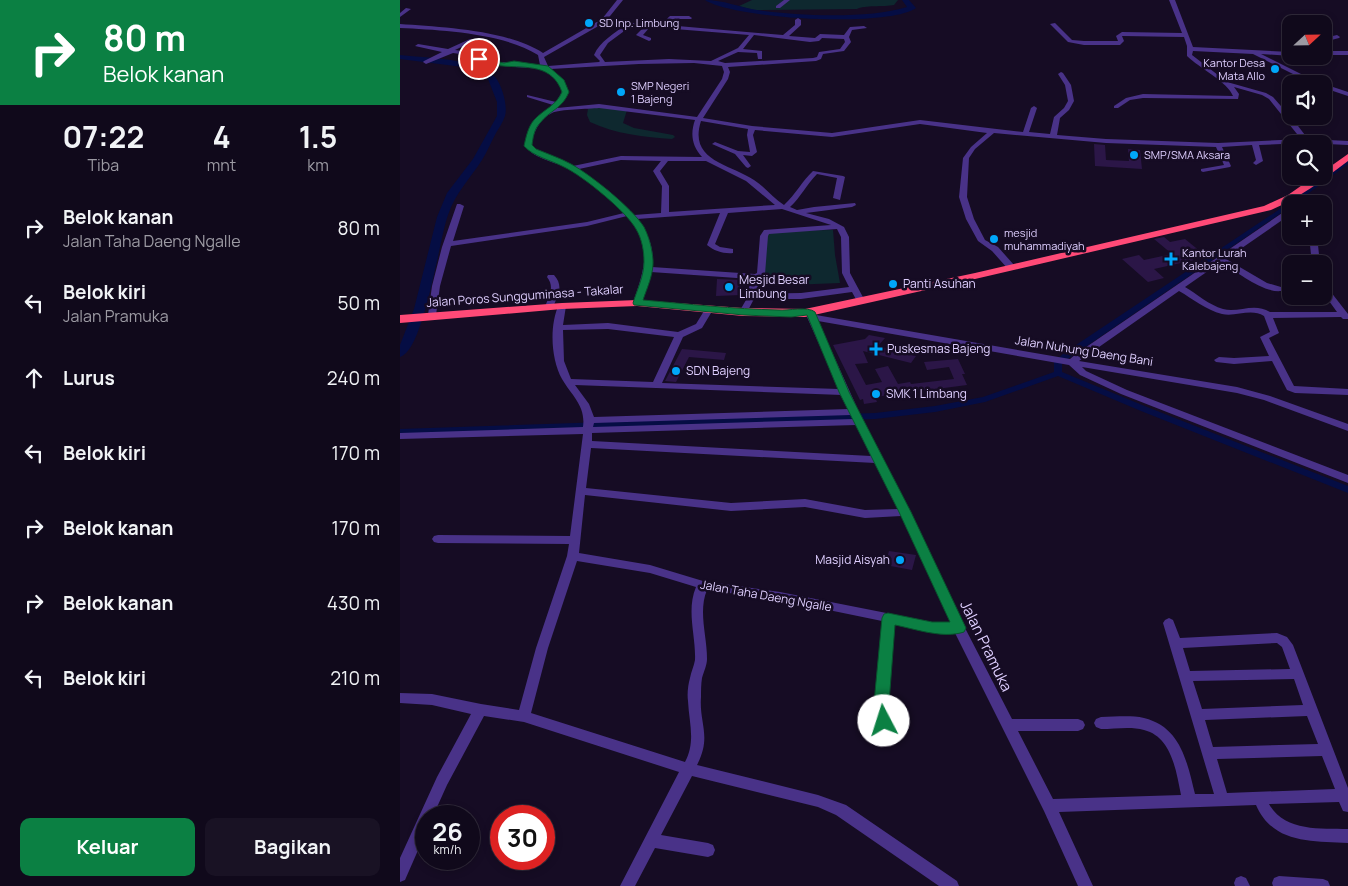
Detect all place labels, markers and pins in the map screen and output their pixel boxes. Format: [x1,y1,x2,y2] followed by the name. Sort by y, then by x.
[599,15,679,30] place label: SD Inp. Limbung
[583,17,595,29] marker: SD Inp. Limbung
[458,38,500,80] pin
[1203,55,1265,83] place label: Kantor Desa Mata Allo
[1269,63,1281,75] marker: Kantor Desa Mata Allo
[631,78,689,106] place label: SMP Negeri 1 Bajeng
[615,86,627,98] marker: SMP Negeri 1 Bajeng
[1144,147,1230,162] place label: SMP/SMA Aksara
[1128,149,1140,161] marker: SMP/SMA Aksara
[1004,225,1085,253] place label: mesjid muhammadiyah
[988,233,1000,245] marker: mesjid muhammadiyah
[1182,245,1247,273] place label: Kantor Lurah Kalebajeng
[1164,252,1178,266] marker: Kantor Lurah Kalebajeng
[739,271,810,302] place label: Mesjid Besar Limbung
[903,275,976,292] place label: Panti Asuhan
[887,278,899,290] marker: Panti Asuhan
[723,281,735,293] marker: Mesjid Besar Limbung
[887,340,990,357] place label: Puskesmas Bajeng
[869,342,883,356] marker: Puskesmas Bajeng
[686,362,750,379] place label: SDN Bajeng
[670,365,682,377] marker: SDN Bajeng
[886,385,967,402] place label: SMK 1 Limbang
[870,388,882,400] marker: SMK 1 Limbang
[815,551,890,568] place label: Masjid Aisyah
[894,554,906,566] marker: Masjid Aisyah

